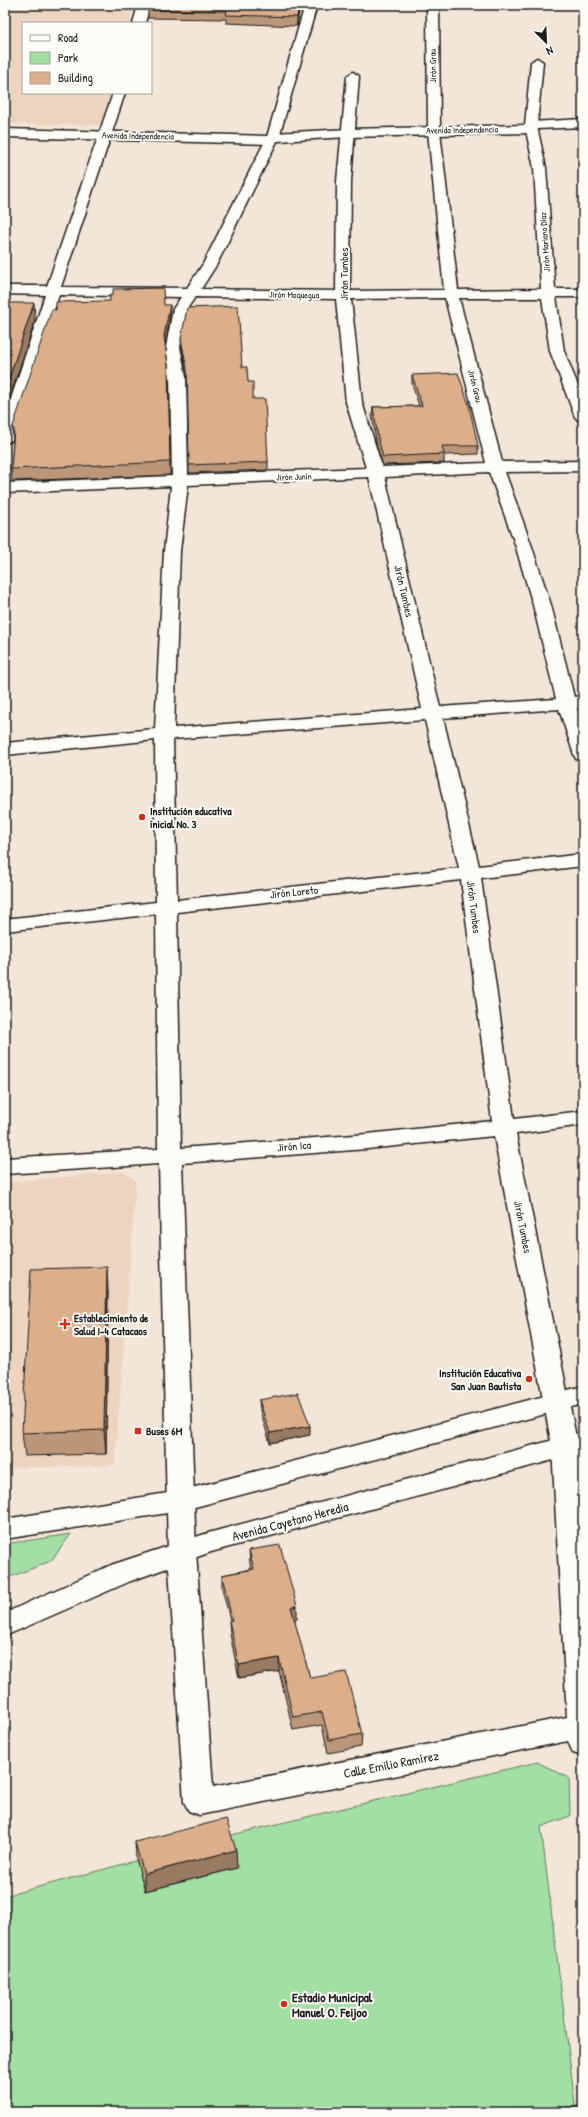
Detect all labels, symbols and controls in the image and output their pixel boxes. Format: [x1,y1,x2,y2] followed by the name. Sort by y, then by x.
[22,22,152,94] legend
[526,22,566,62] north arrow
[58,29,78,46] text: Road
[544,44,556,59] text: N
[58,49,78,66] text: Park
[427,49,439,83] street label: Jirón Grau
[58,69,93,86] text: Building
[426,123,498,137] street label: Avenida Independencia
[102,129,174,143] street label: Avenida Independencia
[537,212,553,272] street label: Jirón Mariano Díaz
[337,248,351,300] street label: Jirón Tumbes
[269,289,320,301] street label: Jirón Moquegua
[465,368,485,404] street label: Jirón Grau
[276,470,312,484] street label: Jirón Junín
[391,564,417,618] street label: Jirón Tumbes
[150,804,232,831] place label: Institución educativa inicial No. 3
[137,812,147,822] marker: Institución educativa inicial No. 3
[464,880,484,934] street label: Jirón Tumbes
[269,882,319,901] street label: Jirón Loreto
[277,1137,312,1154] street label: Jirón Ica
[511,1200,535,1254] street label: Jirón Tumbes
[74,1311,149,1338] place label: Establecimiento de Salud I-4 Catacaos
[59,1318,71,1330] marker: Establecimiento de Salud I-4 Catacaos
[439,1366,522,1393] place label: Institución Educativa San Juan Bautista
[524,1374,534,1384] marker: Institución Educativa San Juan Bautista
[146,1424,183,1438] place label: Buses 6M
[133,1426,143,1436] marker: Buses 6M
[230,1497,350,1545] street label: Avenida Cayetano Heredia
[342,1746,441,1782] street label: Calle Emilio Ramírez
[292,1988,373,2021] place label: Estadio Municipal Manuel O. Feijoo
[279,1999,289,2009] marker: Estadio Municipal Manuel O. Feijoo

